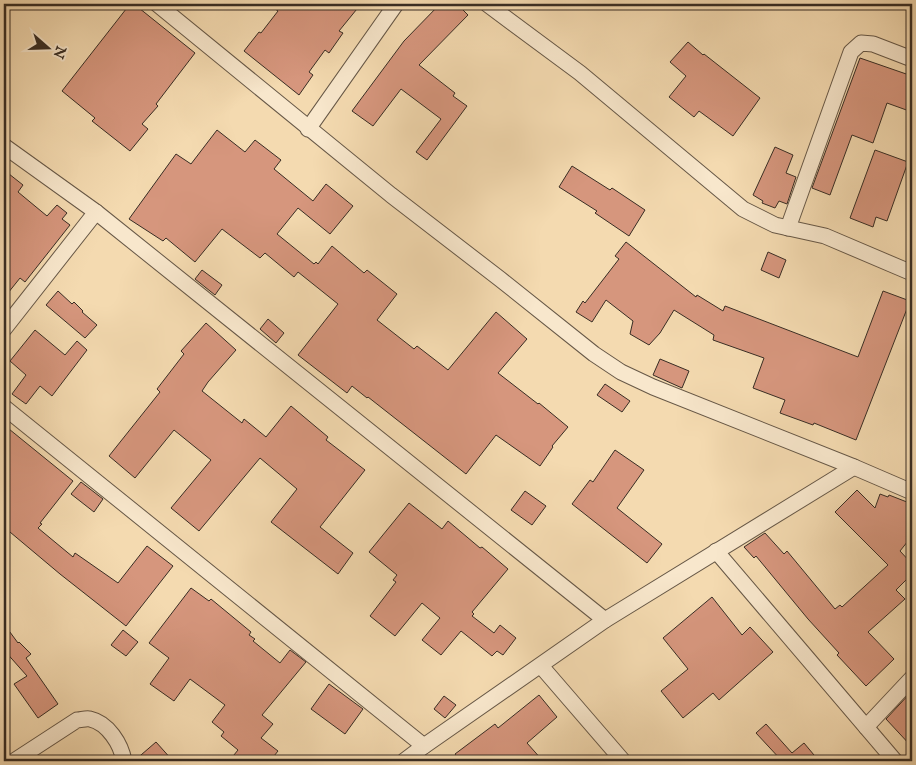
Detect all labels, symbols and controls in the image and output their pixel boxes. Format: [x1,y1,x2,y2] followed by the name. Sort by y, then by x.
[22,22,72,72] north arrow
[49,42,70,61] text: N

